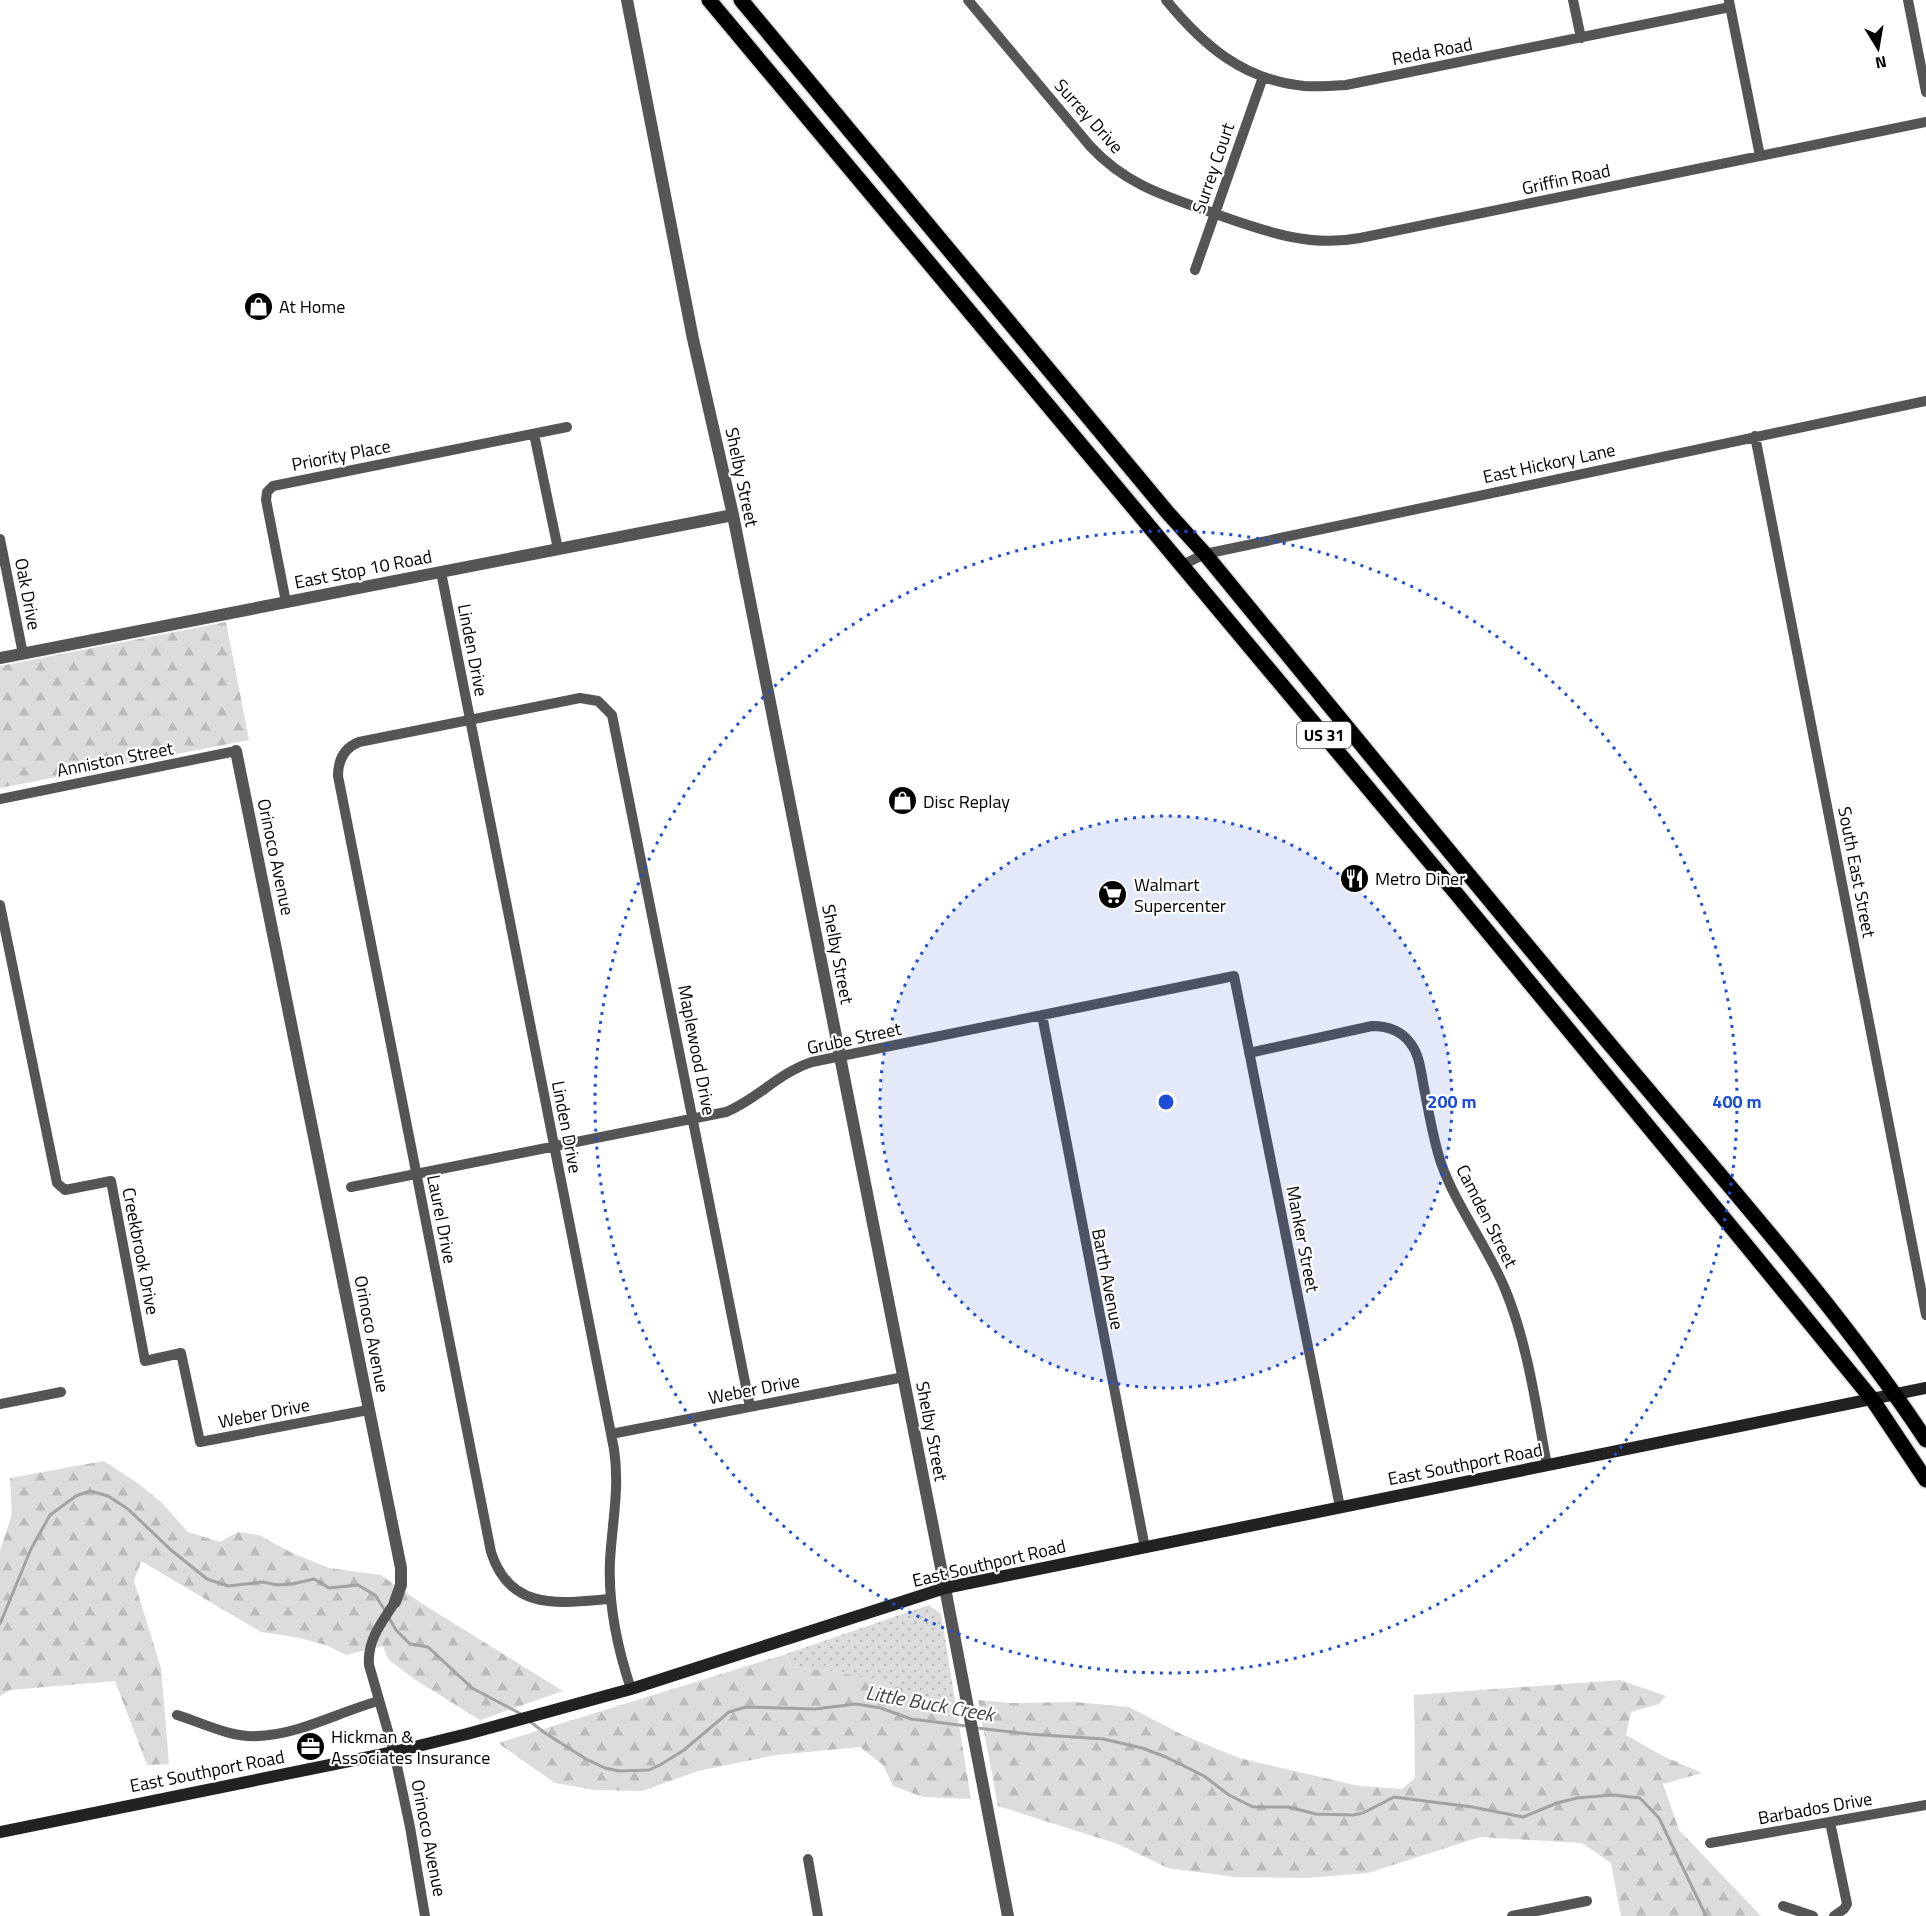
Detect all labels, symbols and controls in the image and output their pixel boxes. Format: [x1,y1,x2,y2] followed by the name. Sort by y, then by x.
[1848,18,1908,78] north arrow
[1389,30,1475,72] street label: Reda Road
[1873,50,1889,76] text: N
[1048,73,1130,159] street label: Surrey Drive
[1185,118,1241,217] street label: Surrey Court
[1519,156,1613,202] street label: Griffin Road
[242,290,274,322] shop icon: At Home
[279,293,345,320] place label: At Home
[718,425,766,530] street label: Shelby Street
[289,432,393,478] street label: Priority Place
[1480,436,1618,490] street label: East Hickory Lane
[292,542,434,596] street label: East Stop 10 Road
[8,556,48,632] street label: Oak Drive
[451,601,495,699] street label: Linden Drive
[1297,722,1351,748] road number: US 31
[54,734,176,784] street label: Anniston Street
[886,785,918,817] shop icon: Disc Replay
[923,788,1010,815] place label: Disc Replay
[250,796,302,918] street label: Orinoco Avenue
[1831,804,1883,940] street label: South East Street
[1338,862,1370,894] restaurant icon: Metro Diner
[1375,865,1465,892] place label: Metro Diner
[1134,871,1226,919] place label: Walmart Supercenter
[1097,878,1129,910] supermarket icon: Walmart Supercenter
[815,902,861,1007] street label: Shelby Street
[671,983,723,1117] street label: Maplewood Drive
[804,1015,904,1061] street label: Grube Street
[545,1078,589,1176] street label: Linden Drive
[1427,1088,1477,1115] text: 200 m
[1712,1088,1762,1115] text: 400 m
[1156,1092,1176,1112] centre of rings
[1449,1160,1525,1273] street label: Camden Street
[420,1172,464,1266] street label: Laurel Drive
[1279,1183,1327,1295] street label: Manker Street
[115,1185,167,1317] street label: Creekbrook Drive
[1085,1226,1131,1332] street label: Barth Avenue
[347,1273,397,1395] street label: Orinoco Avenue
[706,1367,802,1411] street label: Weber Drive
[909,1379,955,1484] street label: Shelby Street
[216,1391,312,1435] street label: Weber Drive
[1385,1436,1545,1492] street label: East Southport Road
[910,1532,1068,1594] street label: East Southport Road
[863,1676,999,1730] water label: Little Buck Creek
[331,1723,490,1771] place label: Hickman & Associates Insurance
[294,1730,326,1762] office icon: Hickman & Associates Insurance
[127,1743,287,1799] street label: East Southport Road
[404,1777,454,1899] street label: Orinoco Avenue
[1756,1785,1874,1831] street label: Barbados Drive

